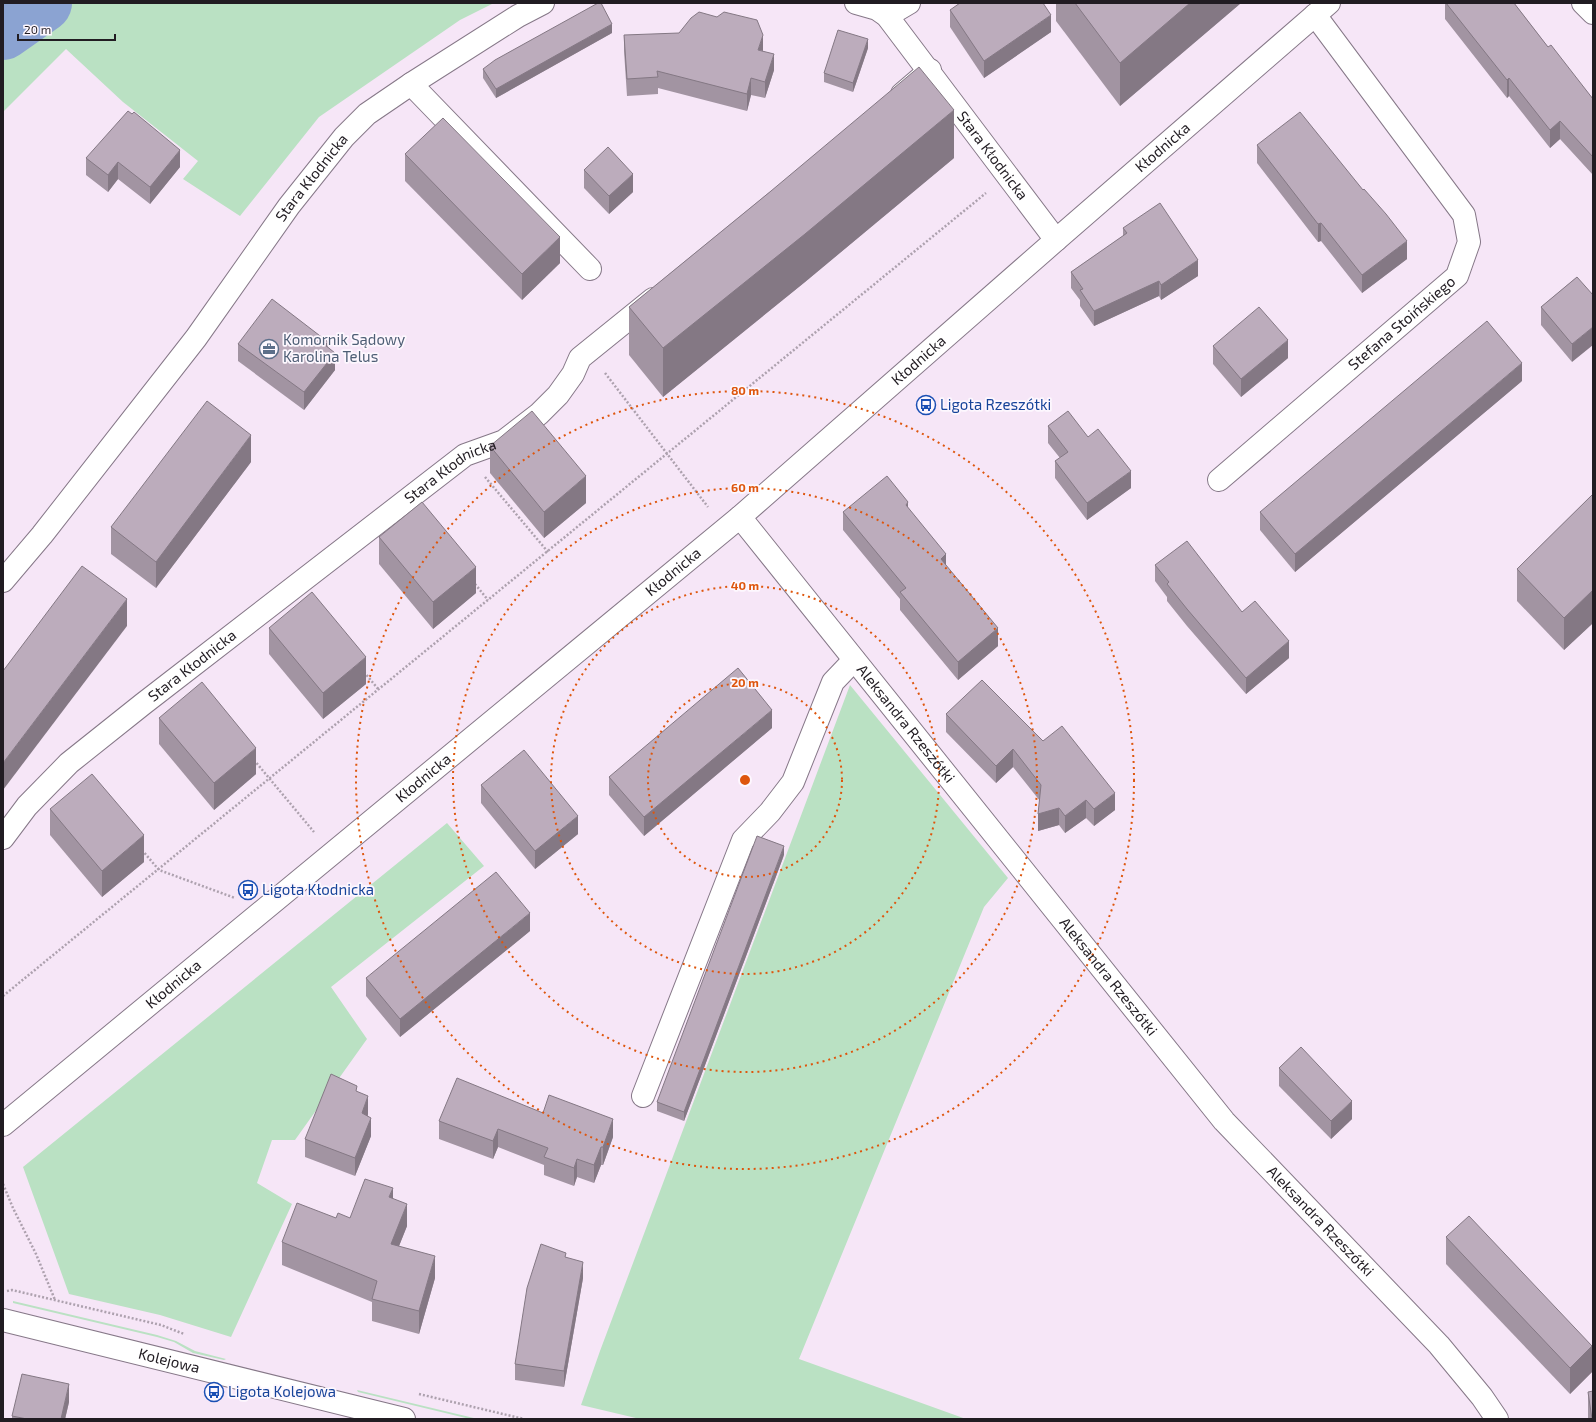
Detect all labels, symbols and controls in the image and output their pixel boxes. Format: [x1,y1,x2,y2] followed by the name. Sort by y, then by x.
[18,16,115,42] scale bar
[24,22,51,36] text: 20 m
[954,107,1032,203] street label: Stara Kłodnicka
[1131,118,1193,175] street label: Kłodnicka
[271,130,351,225] street label: Stara Kłodnicka
[1344,272,1459,373] street label: Stefana Stoińskiego
[283,330,405,365] place label: Komornik Sądowy Karolina Telus
[887,331,949,388] street label: Kłodnicka
[258,338,280,360] office icon: Komornik Sądowy Karolina Telus
[731,383,759,397] text: 80 m
[915,394,937,416] bus stop icon: Ligota Rzeszótki
[940,395,1051,413] place label: Ligota Rzeszótki
[400,435,498,507] street label: Stara Kłodnicka
[731,480,759,494] text: 60 m
[641,543,704,599] street label: Kłodnicka
[731,578,759,592] text: 40 m
[144,625,239,705] street label: Stara Kłodnicka
[854,660,959,786] street label: Aleksandra Rzeszótki
[731,675,759,689] text: 20 m
[391,749,454,806] street label: Kłodnicka
[738,773,752,787] centre of rings
[237,879,259,901] bus stop icon: Ligota Kłodnicka
[262,880,374,898] place label: Ligota Kłodnicka
[1056,913,1162,1039] street label: Aleksandra Rzeszótki
[141,955,204,1012] street label: Kłodnicka
[1264,1162,1378,1280] street label: Aleksandra Rzeszótki
[137,1344,202,1376] street label: Kolejowa
[203,1381,225,1403] bus stop icon: Ligota Kolejowa
[228,1382,336,1401] place label: Ligota Kolejowa

